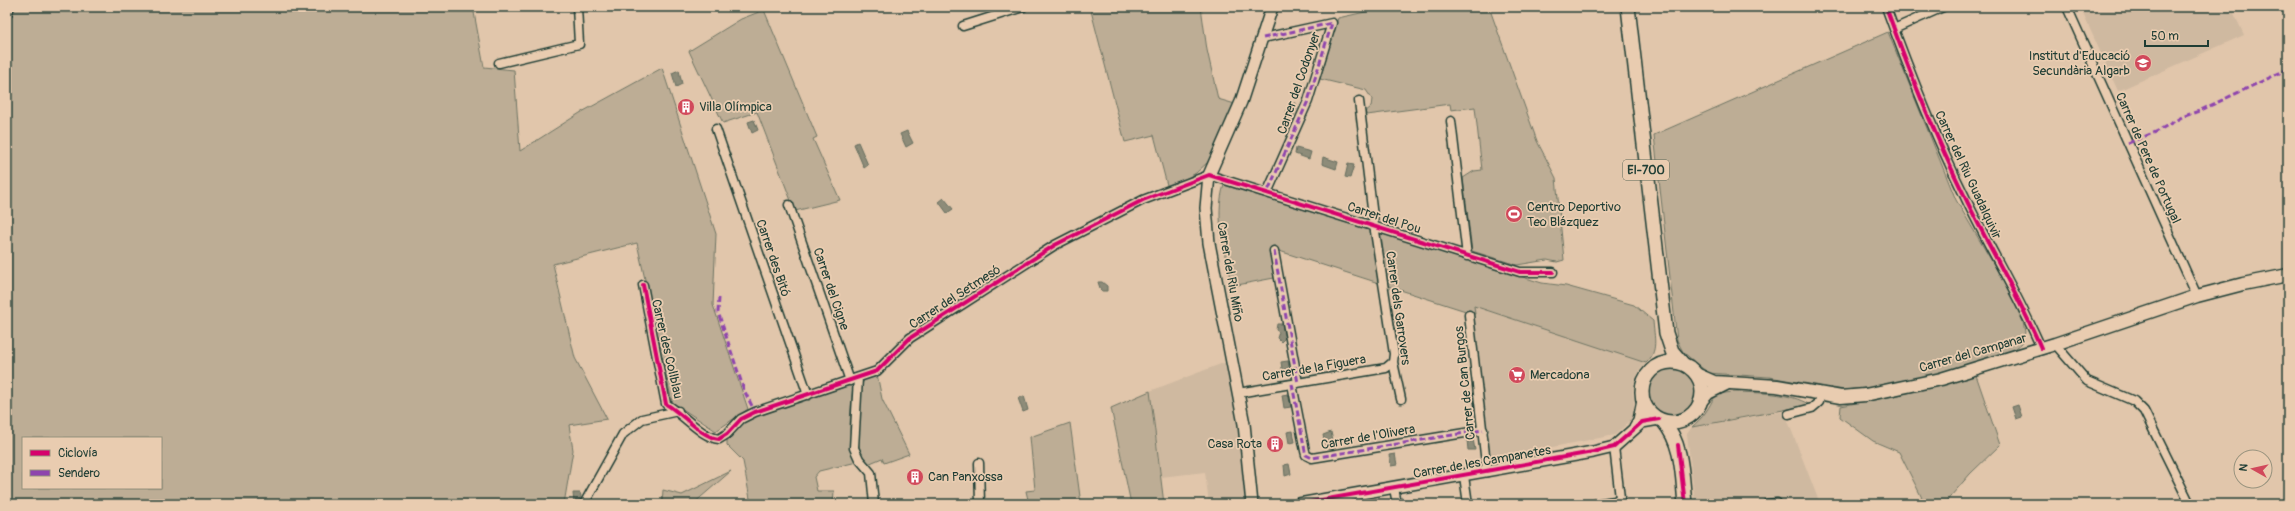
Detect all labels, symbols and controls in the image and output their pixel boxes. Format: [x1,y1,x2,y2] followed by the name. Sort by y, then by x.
[2145,22,2208,48] scale bar
[1274,29,1324,136] street label: Carrer del Codonyer
[2151,29,2179,44] text: 50 m
[2029,48,2130,79] place label: Institut d'Educació Secundària Algarb
[2133,53,2153,73] school or university icon: Institut d'Educació Secundària Algarb
[2112,90,2184,226] street label: Carrer de Pere de Portugal
[676,97,696,117] building icon: Villa Olímpica
[699,99,772,115] place label: Villa Olímpica
[1931,108,2005,242] street label: Carrer del Riu Guadalquivir
[1623,160,1669,180] road number: EI-700
[1345,199,1423,237] street label: Carrer del Pou
[1527,199,1621,230] place label: Centro Deportivo Teo Blázquez
[1504,204,1524,224] sports icon: Centro Deportivo Teo Blázquez
[752,217,794,299] street label: Carrer des Bitó
[1213,221,1247,323] street label: Carrer del Riu Miño
[809,246,853,333] street label: Carrer del Cigne
[1382,250,1414,366] street label: Carrer dels Garrovers
[906,261,1004,333] street label: Carrer del Setmesó
[648,298,686,400] street label: Carrer des Collblau
[1451,325,1479,441] street label: Carrer de Can Burgos
[1917,330,2029,376] street label: Carrer del Campanar
[1261,351,1367,385] street label: Carrer de la Figuera
[1507,365,1527,385] supermarket icon: Mercadona
[1530,367,1589,383] place label: Mercadona
[1320,421,1416,453] street label: Carrer de l'Olivera
[1265,434,1285,454] building icon: Casa Rota
[1207,436,1262,452] place label: Casa Rota
[22,437,162,489] legend
[1412,442,1552,482] street label: Carrer de les Campanetes
[58,446,98,461] text: Ciclovía
[2233,449,2273,489] north arrow
[2237,463,2251,472] text: N
[58,466,100,481] text: Sendero
[905,467,925,487] building icon: Can Panxossa
[928,469,1003,485] place label: Can Panxossa

